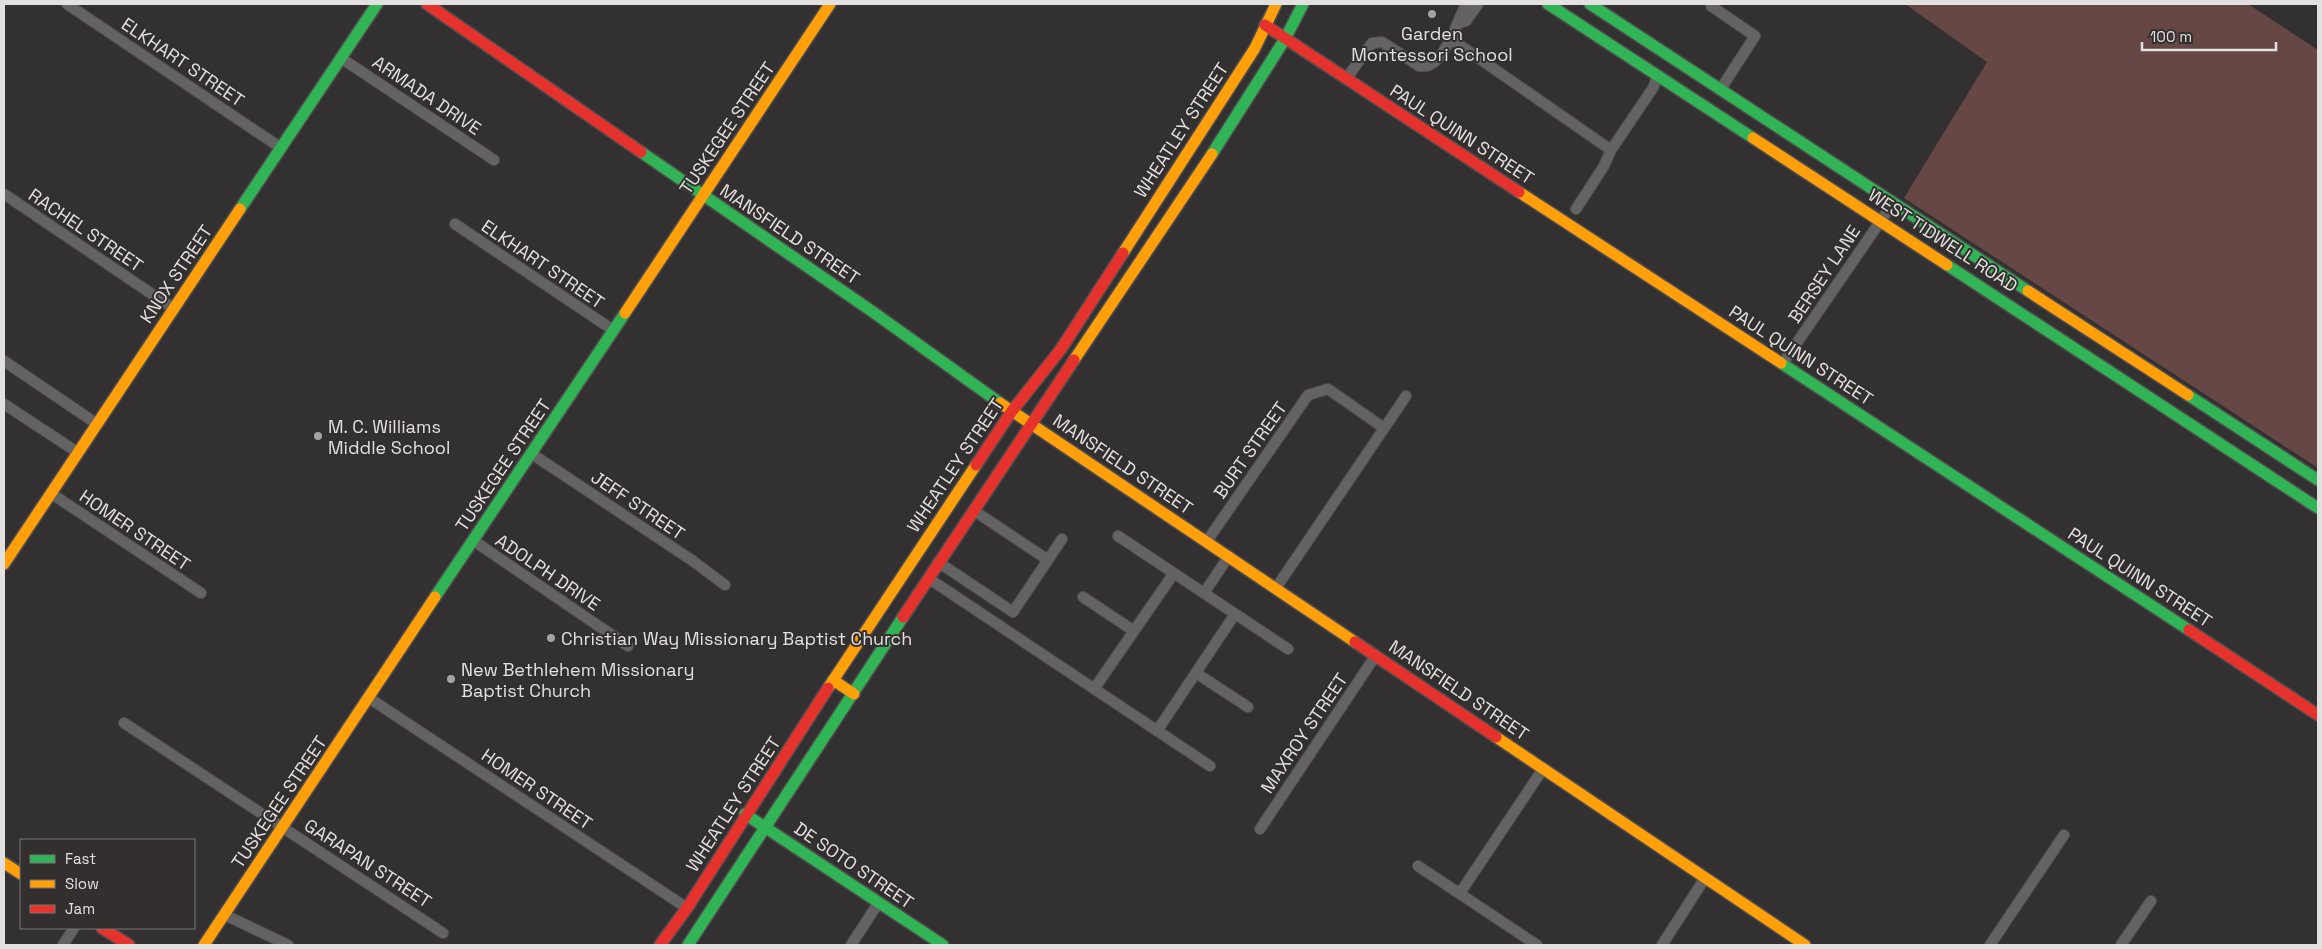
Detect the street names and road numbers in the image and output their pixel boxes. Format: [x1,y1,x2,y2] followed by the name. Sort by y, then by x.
[117,12,249,112] street label: ELKHART STREET
[368,50,486,140] street label: ARMADA DRIVE
[674,57,780,199] street label: TUSKEGEE STREET
[1129,58,1234,202] street label: WHEATLEY STREET
[1386,79,1539,189] street label: PAUL QUINN STREET
[716,179,865,290] street label: MANSFIELD STREET
[24,183,148,277] street label: RACHEL STREET
[1864,183,2022,297] street label: WEST TIDWELL ROAD
[477,214,609,314] street label: ELKHART STREET
[135,220,218,328] street label: KNOX STREET
[1783,221,1865,327] street label: BERSEY LANE
[1725,300,1878,410] street label: PAUL QUINN STREET
[902,393,1009,536] street label: WHEATLEY STREET
[450,394,556,536] street label: TUSKEGEE STREET
[1208,397,1292,503] street label: BURT STREET
[1049,409,1198,520] street label: MANSFIELD STREET
[587,465,690,545] street label: JEFF STREET
[75,484,195,576] street label: HOMER STREET
[2064,522,2217,632] street label: PAUL QUINN STREET
[491,529,605,615] street label: ADOLPH DRIVE
[1385,635,1534,746] street label: MANSFIELD STREET
[1255,668,1353,797] street label: MAXROY STREET
[226,731,332,873] street label: TUSKEGEE STREET
[681,732,786,876] street label: WHEATLEY STREET
[477,743,597,835] street label: HOMER STREET
[300,813,436,913] street label: GARAPAN STREET
[790,817,918,914] street label: DE SOTO STREET

